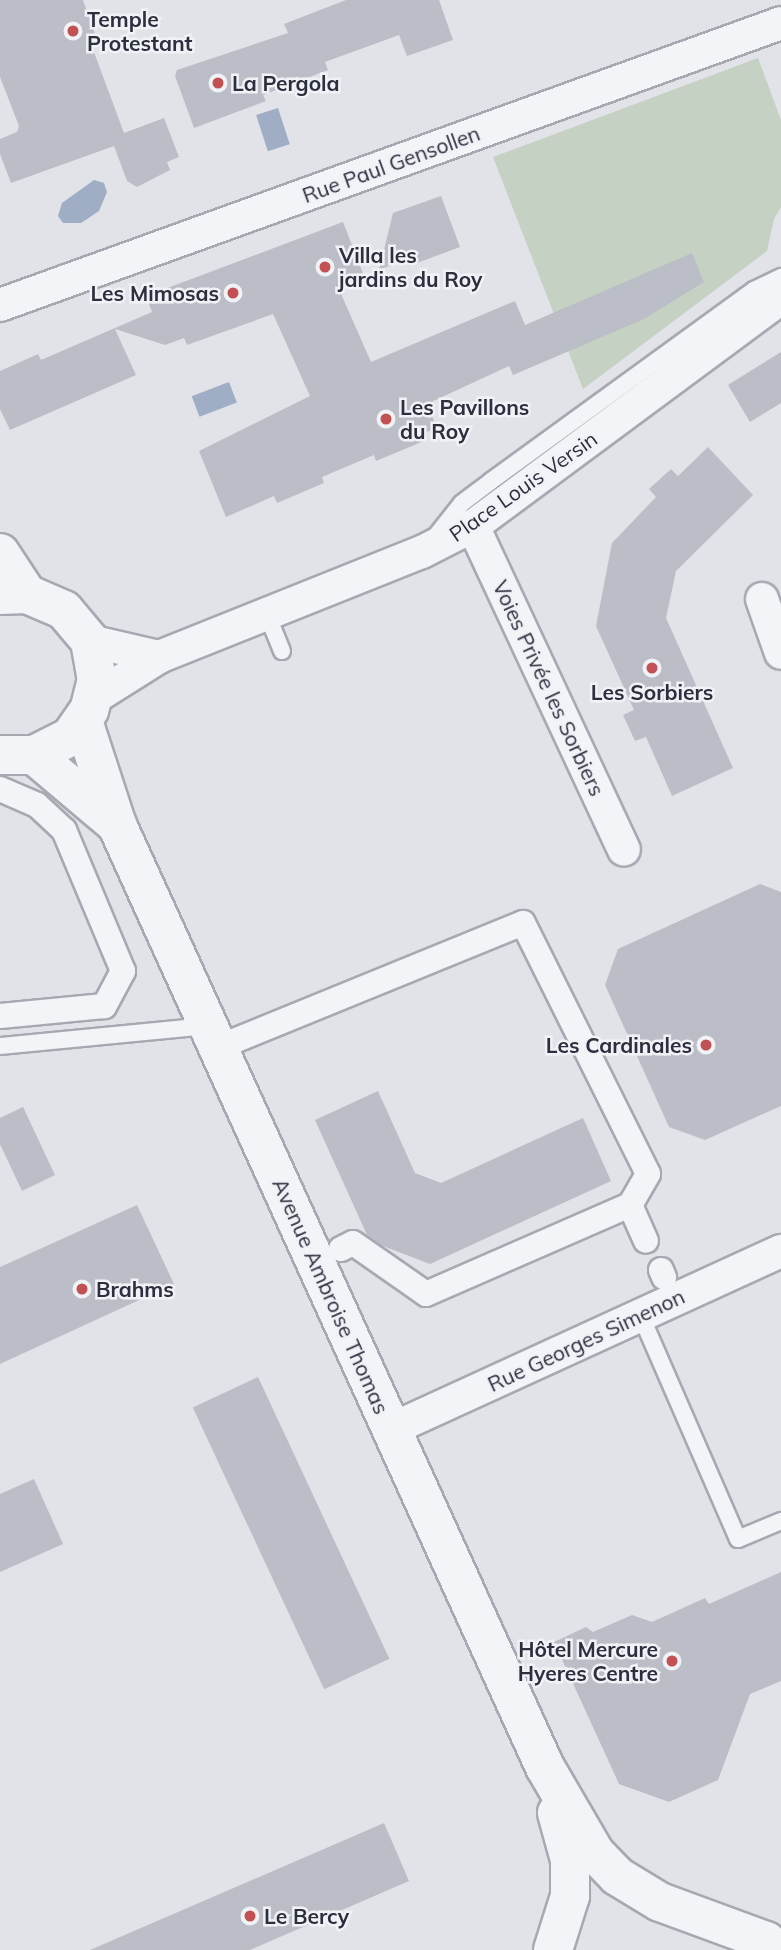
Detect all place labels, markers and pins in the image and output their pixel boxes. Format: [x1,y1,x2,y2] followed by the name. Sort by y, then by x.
[87,6,193,56] place label: Temple Protestant
[65,23,81,39] marker: Temple Protestant
[232,70,340,96] place label: La Pergola
[210,75,226,91] marker: La Pergola
[339,242,482,292] place label: Villa les jardins du Roy
[317,259,333,275] marker: Villa les jardins du Roy
[90,280,219,306] place label: Les Mimosas
[225,285,241,301] marker: Les Mimosas
[400,394,529,444] place label: Les Pavillons du Roy
[378,411,394,427] marker: Les Pavillons du Roy
[644,660,660,676] marker: Les Sorbiers
[591,679,713,705] place label: Les Sorbiers
[546,1032,692,1058] place label: Les Cardinales
[698,1037,714,1053] marker: Les Cardinales
[96,1276,174,1302] place label: Brahms
[74,1281,90,1297] marker: Brahms
[518,1636,658,1686] place label: Hôtel Mercure Hyeres Centre
[664,1653,680,1669] marker: Hôtel Mercure Hyeres Centre
[264,1903,349,1929] place label: Le Bercy
[242,1908,258,1924] marker: Le Bercy

